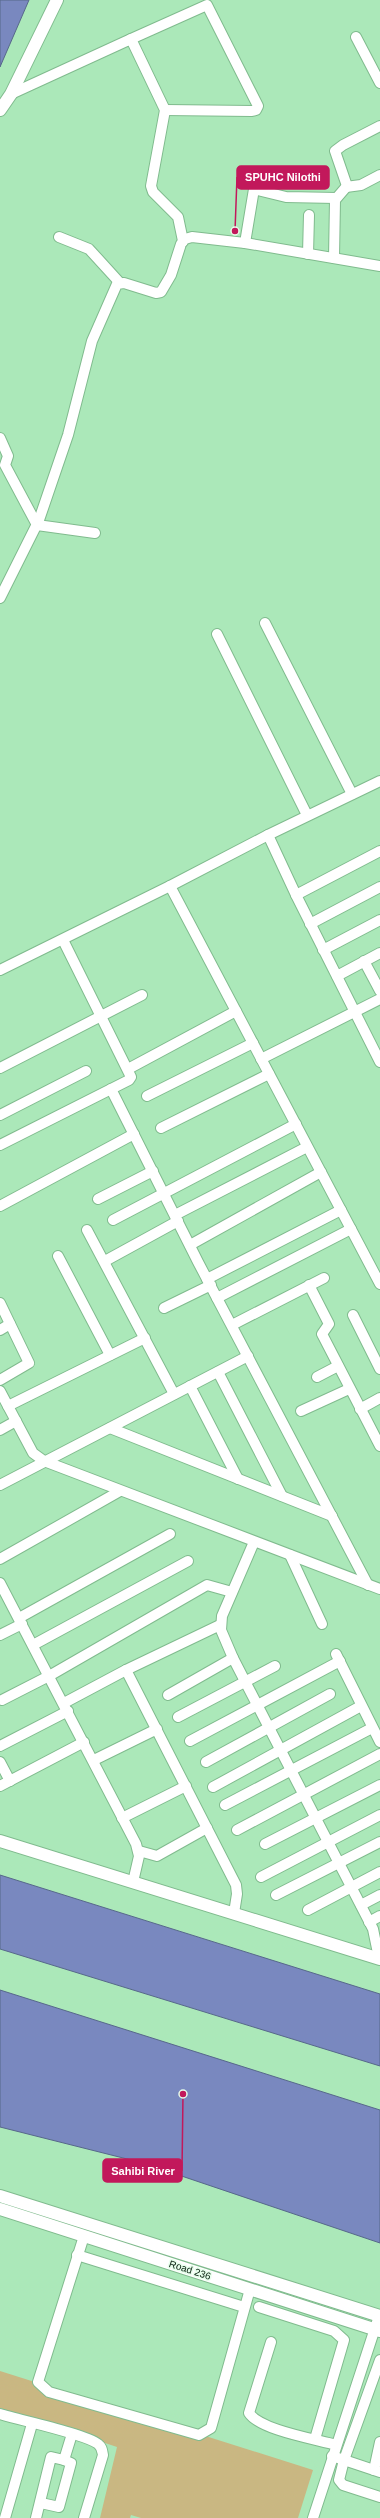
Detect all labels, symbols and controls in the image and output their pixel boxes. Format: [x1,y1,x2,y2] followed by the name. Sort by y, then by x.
[237,166,329,189] callout: SPUHC Nilothi
[245,171,321,183] text: SPUHC Nilothi
[103,2159,182,2182] callout: Sahibi River
[111,2165,176,2177] text: Sahibi River
[168,2258,213,2282] street label: Road 236

